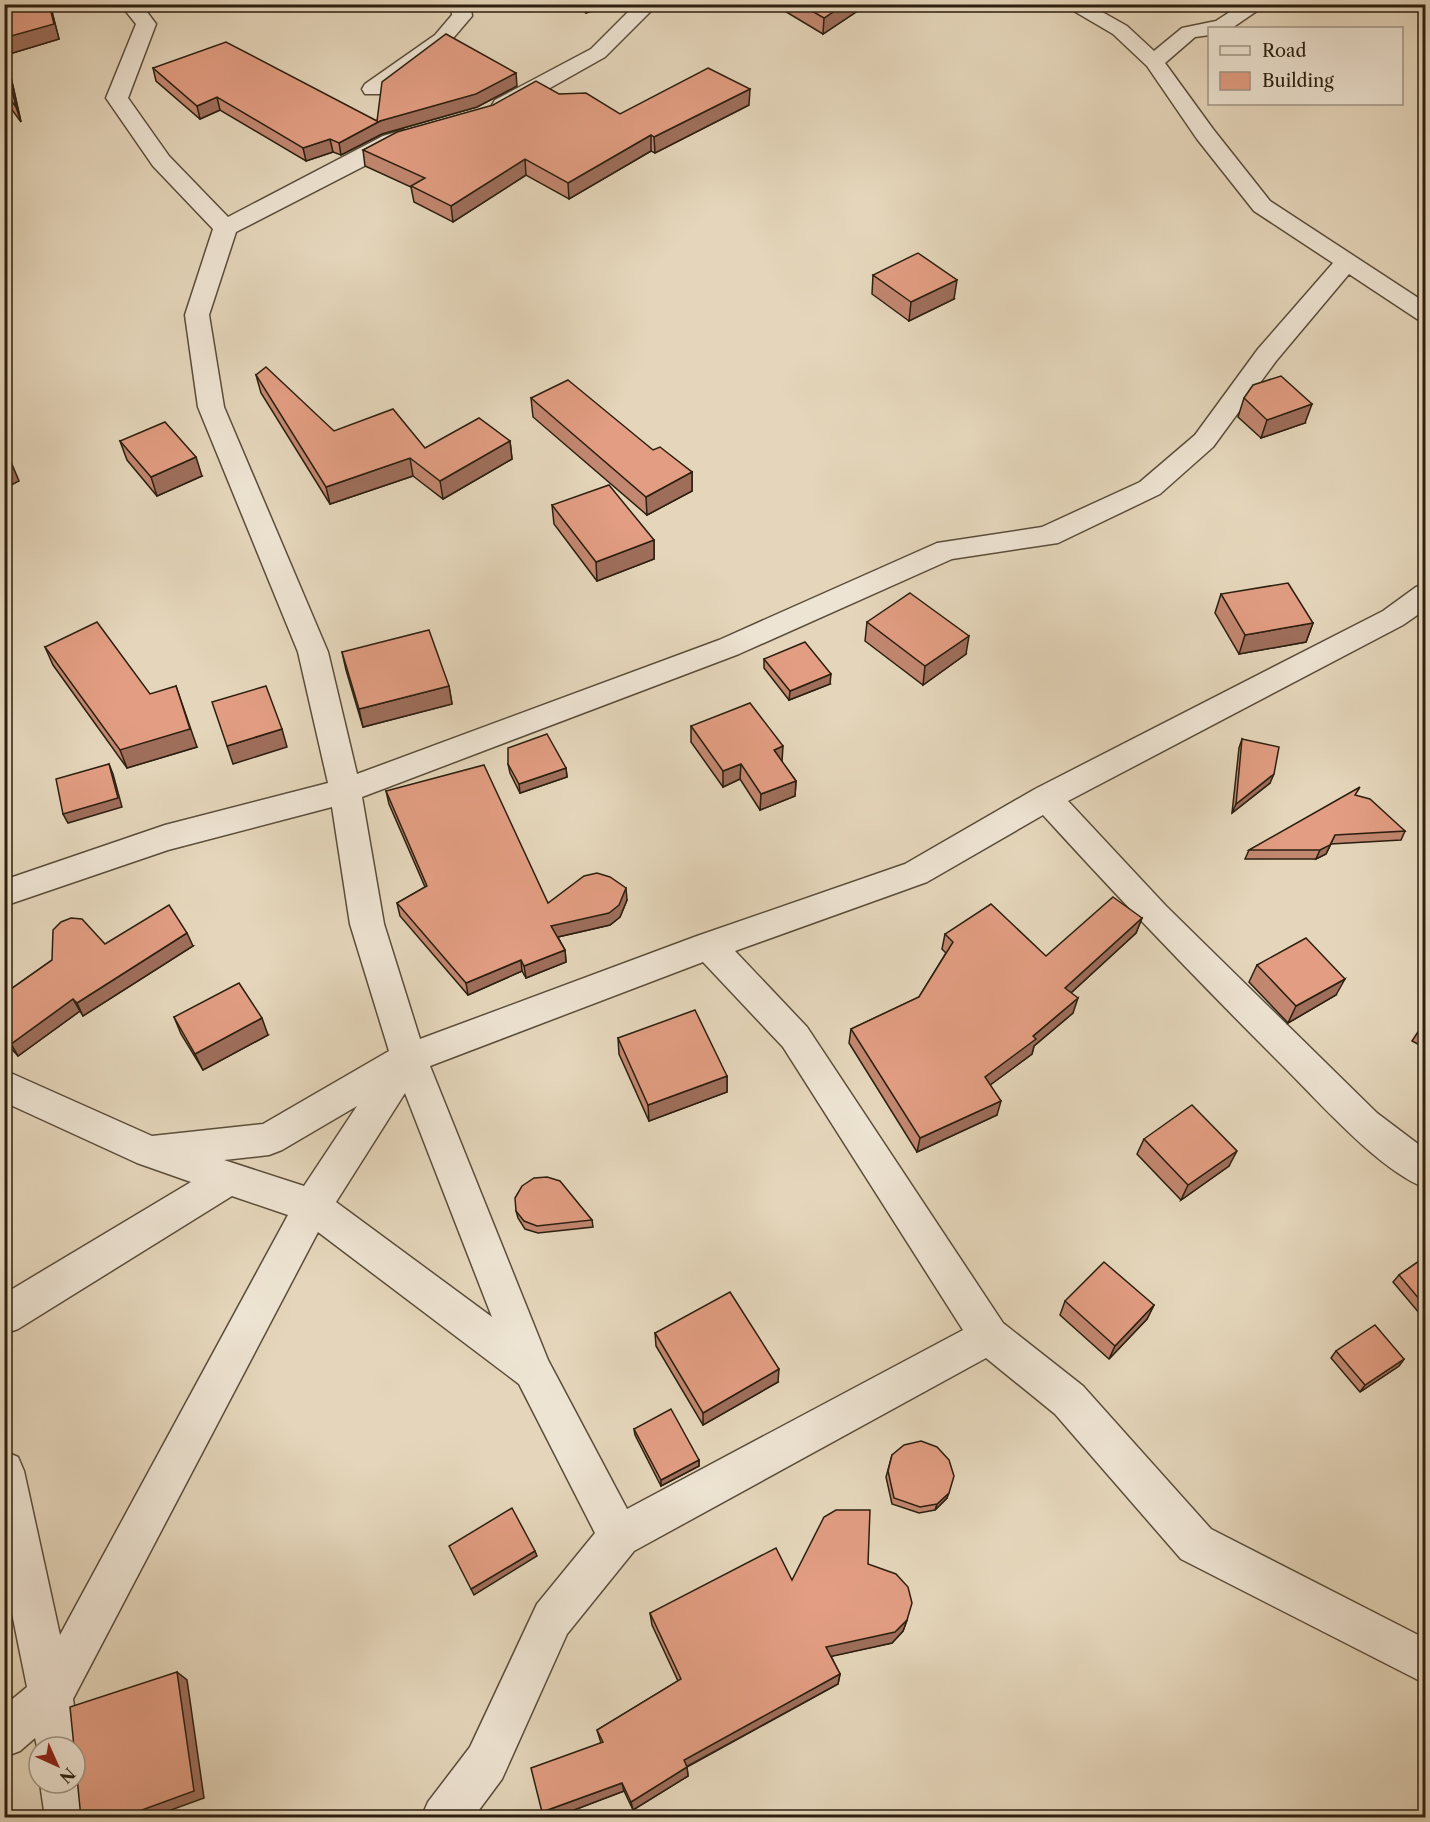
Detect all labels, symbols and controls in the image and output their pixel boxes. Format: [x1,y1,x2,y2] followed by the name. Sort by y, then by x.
[1208,27,1403,105] legend
[1262,40,1307,62] text: Road
[1262,70,1334,92] text: Building
[27,1735,87,1795] north arrow
[56,1764,80,1788] text: N

